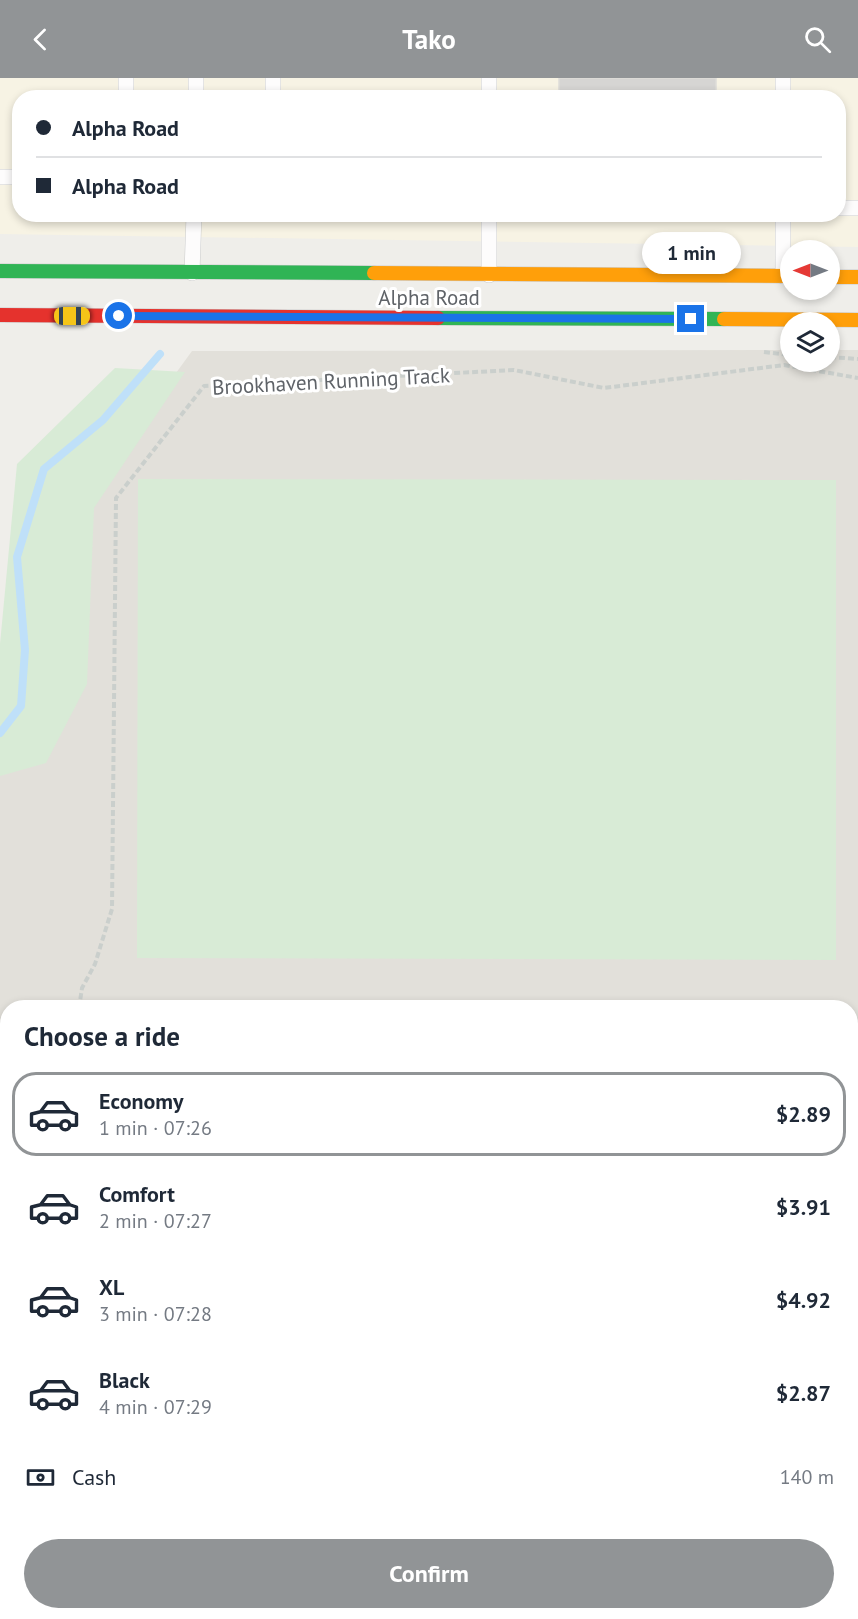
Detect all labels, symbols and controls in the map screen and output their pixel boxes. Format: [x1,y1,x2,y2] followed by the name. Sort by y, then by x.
[402,22,456,56] text: Tako
[24,23,57,56] icon: back
[801,23,834,56] icon: search
[72,114,179,142] text: Alpha Road
[72,172,179,200] text: Alpha Road
[642,232,740,274] callout: 1 min
[667,240,716,266] text: 1 min
[780,240,840,300] north arrow
[780,240,840,372] map controls
[378,284,480,311] street label: Alpha Road
[105,302,132,329] route start
[677,305,704,332] route end
[54,307,90,325] car
[780,312,840,372] button: layers
[211,361,451,401] street label: Brookhaven Running Track
[24,1019,180,1053] text: Choose a ride
[27,1087,81,1141] icon: car
[99,1087,183,1115] text: Economy
[776,1100,831,1128] text: $2.89
[99,1115,212,1141] text: 1 min · 07:26
[27,1180,81,1234] icon: car
[99,1180,175,1208] text: Comfort
[776,1193,831,1221] text: $3.91
[99,1208,212,1234] text: 2 min · 07:27
[27,1273,81,1327] icon: car
[99,1273,124,1301] text: XL
[776,1286,831,1314] text: $4.92
[99,1301,212,1327] text: 3 min · 07:28
[27,1366,81,1420] icon: car
[99,1366,150,1394] text: Black
[776,1379,831,1407] text: $2.87
[99,1394,212,1420] text: 4 min · 07:29
[24,1461,57,1494] icon: cash
[72,1463,116,1491] text: Cash
[780,1464,834,1490] text: 140 m
[24,1539,834,1608] button: Confirm

